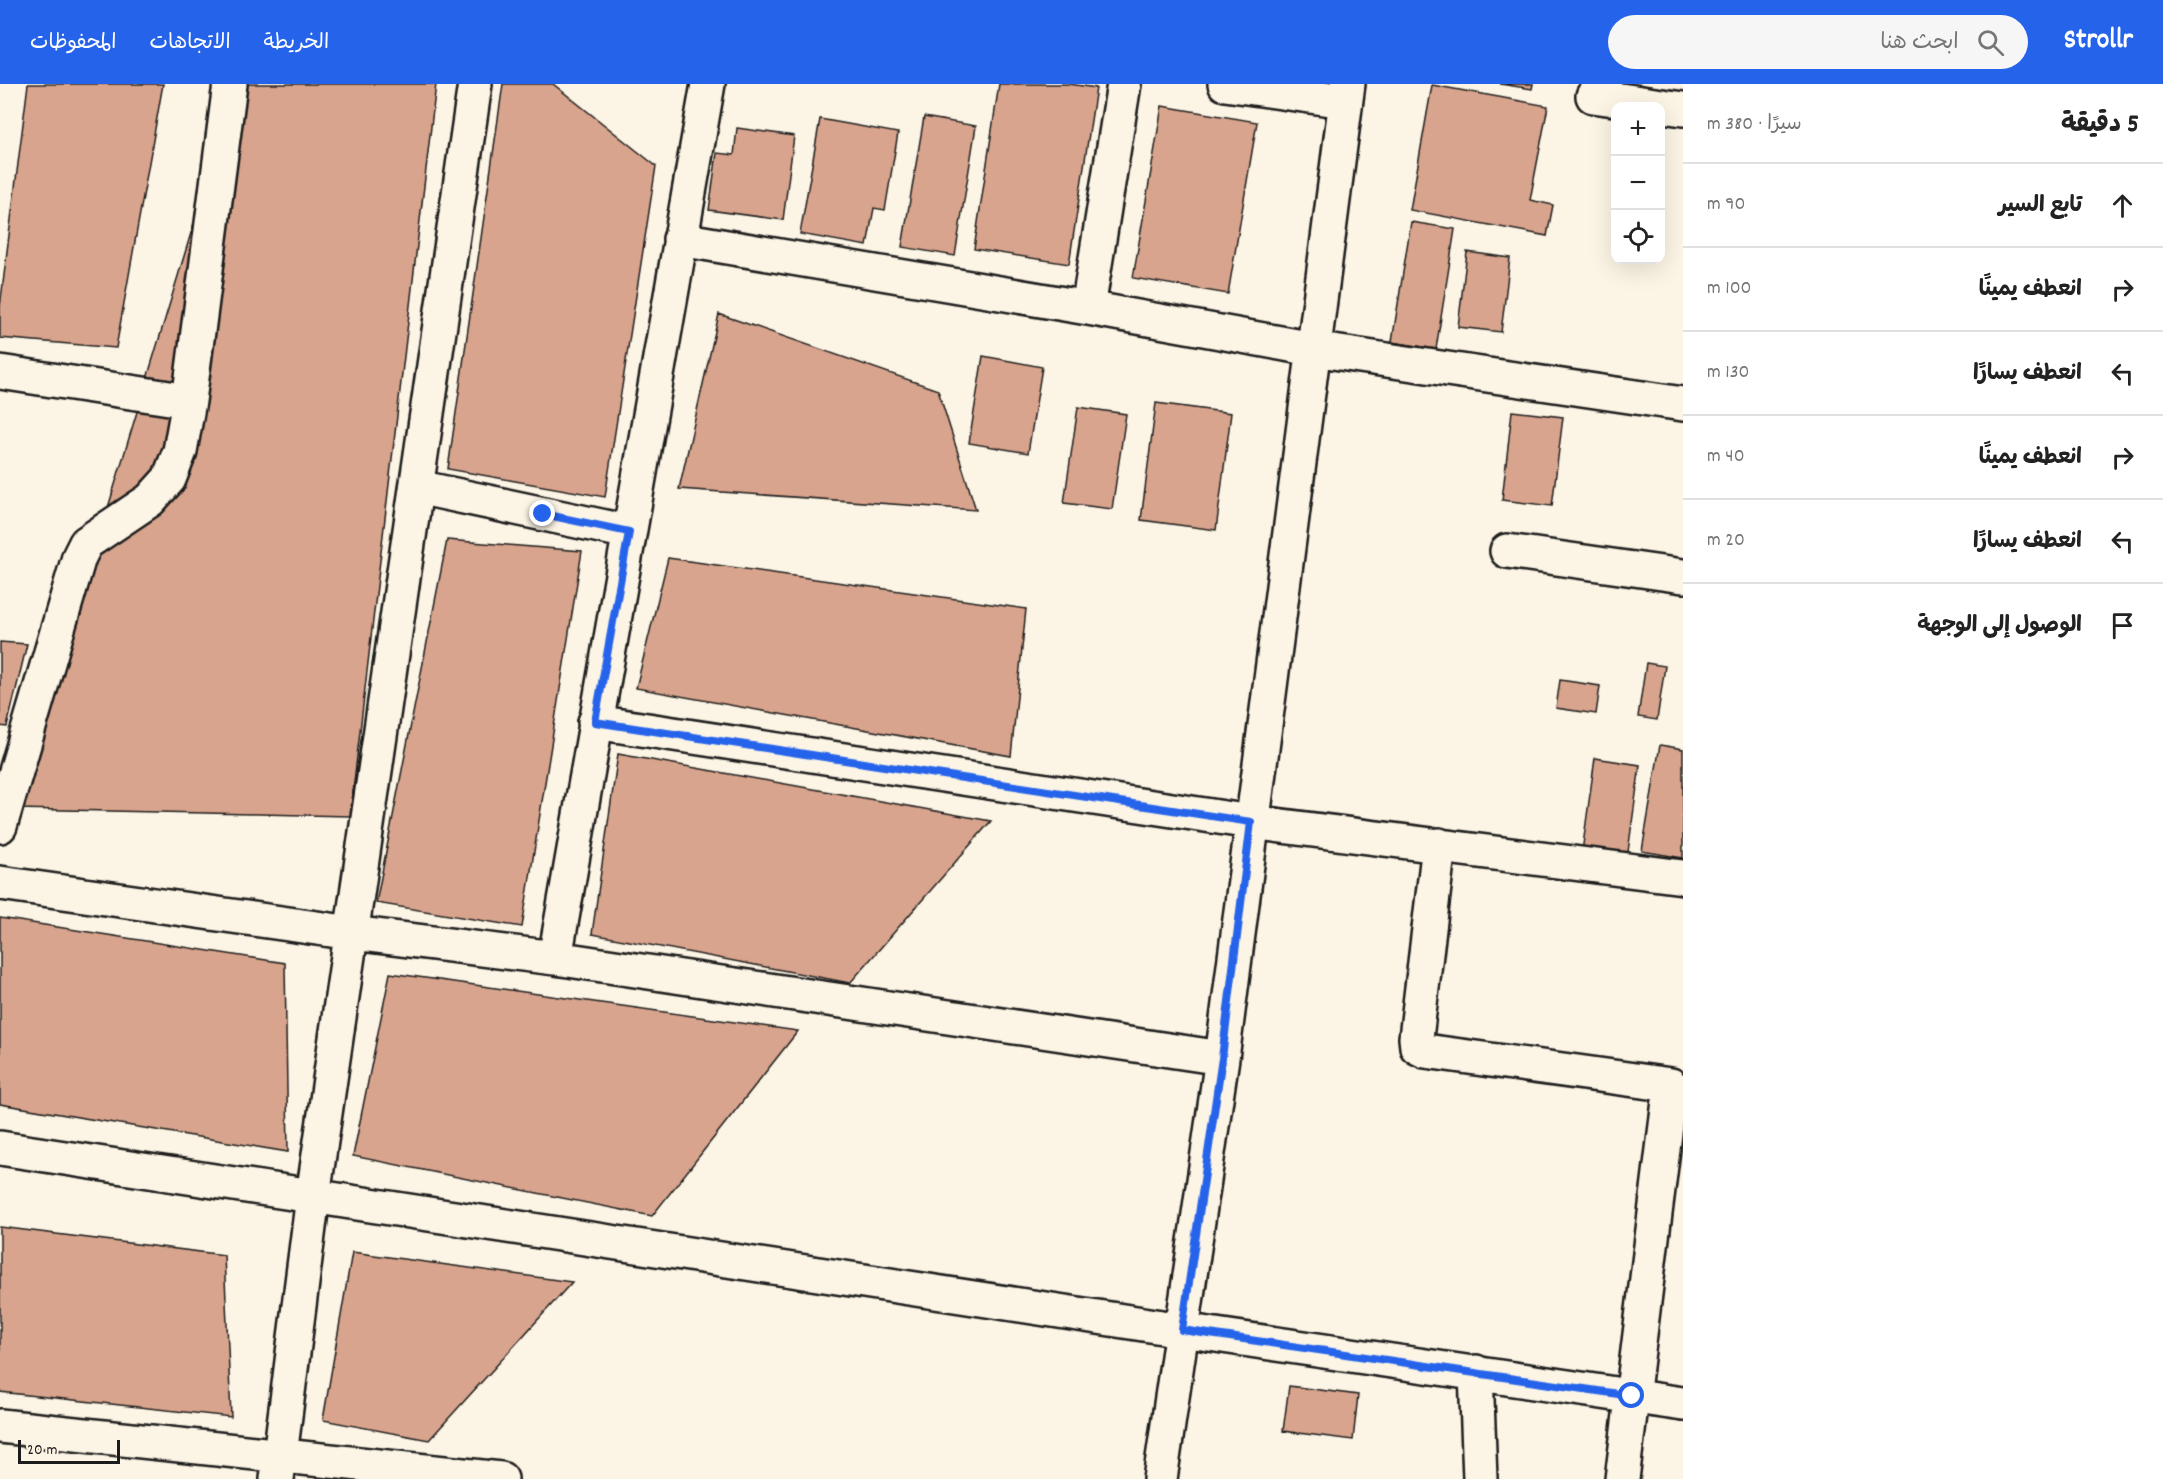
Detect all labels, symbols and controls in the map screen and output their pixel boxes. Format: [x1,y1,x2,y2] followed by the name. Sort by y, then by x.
[1608,15,2028,69] search box
[2064,22,2133,62] text: Strollr
[1974,26,2007,59] icon: search
[1880,28,1959,59] text: ابحث هنا
[30,29,116,59] text: المحفوظات
[149,29,231,59] text: الاتجاهات
[264,29,329,59] text: الخريطة
[1611,102,1665,264] map controls
[1611,102,1665,156] button: +
[2061,107,2139,144] text: 5 دقيقة
[1707,111,1802,139] text: سيرًا · 380 m
[1611,156,1665,210] button: −
[2106,189,2139,222] icon: ahead
[1707,191,1745,219] text: 90 m
[1999,191,2082,222] text: تابع السير
[1611,210,1665,264] button: locate
[2106,273,2139,306] icon: right
[1707,275,1752,303] text: 100 m
[1979,275,2082,306] text: انعطف يمينًا
[2106,357,2139,390] icon: left
[1707,359,1750,387] text: 130 m
[1973,359,2082,390] text: انعطف يسارًا
[2106,441,2139,474] icon: right
[1707,443,1745,471] text: 40 m
[1979,443,2082,474] text: انعطف يمينًا
[529,500,555,526] route end
[2106,525,2139,558] icon: left
[1707,527,1745,555] text: 20 m
[1973,527,2082,558] text: انعطف يسارًا
[2106,609,2139,642] icon: arrive
[1917,611,2082,642] text: الوصول إلى الوجهة
[1618,1382,1644,1408] route start
[18,1437,120,1464] scale bar
[27,1439,57,1462] text: 20 m

